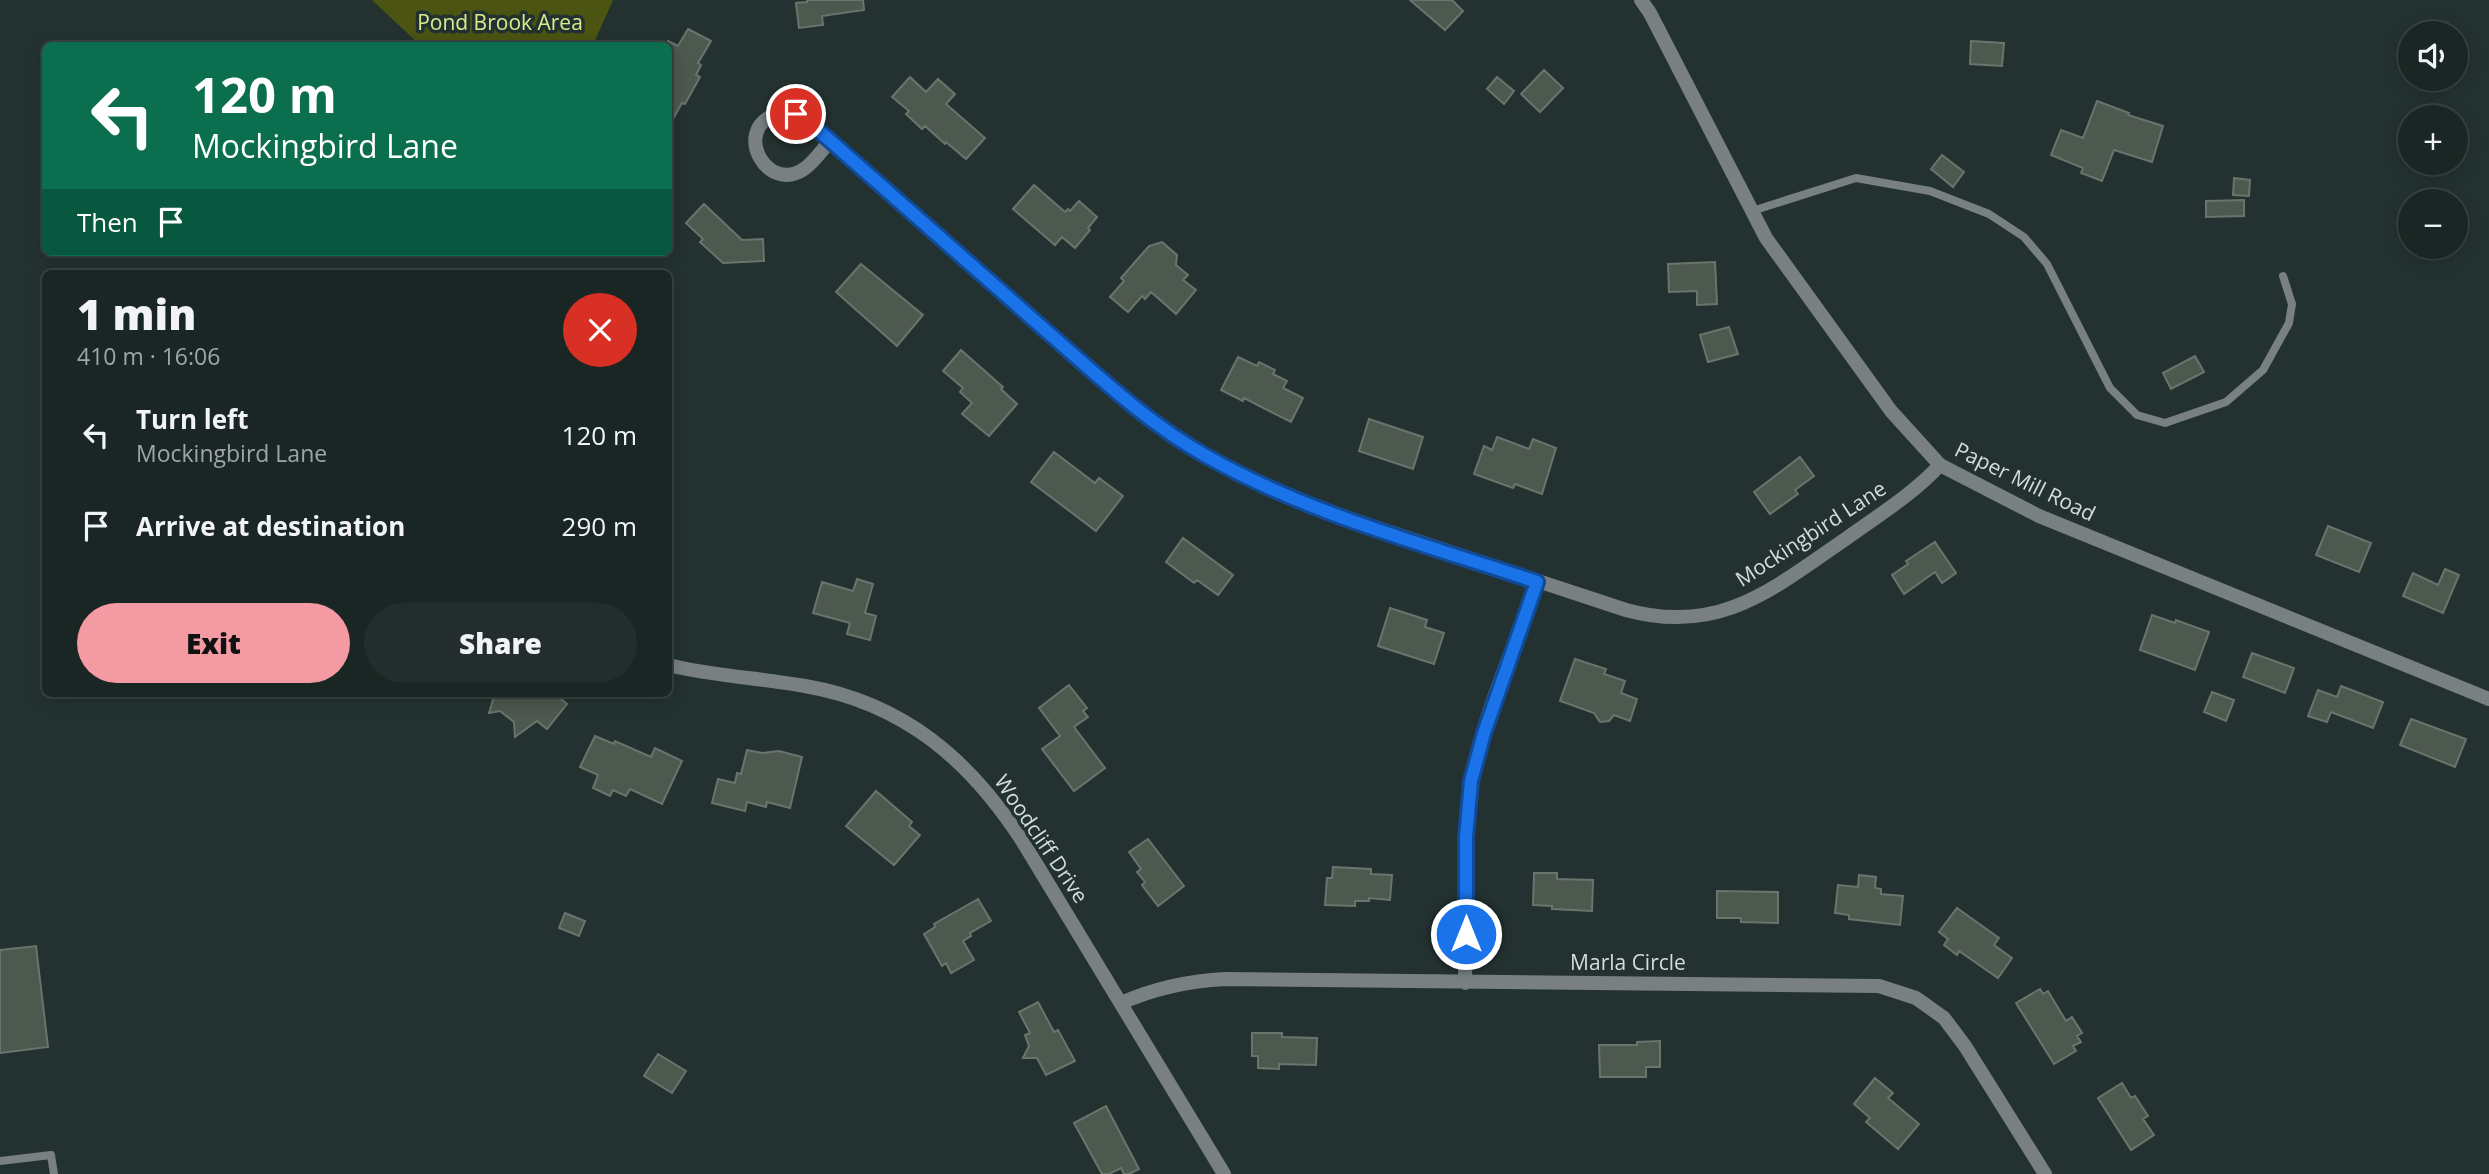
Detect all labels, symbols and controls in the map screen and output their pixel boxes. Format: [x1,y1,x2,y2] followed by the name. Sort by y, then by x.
[417,8,583,36] park label: Pond Brook Area
[2398,21,2468,259] map controls
[2398,21,2468,91] button: sound
[192,61,337,127] text: 120 m
[77,70,168,161] icon: left
[766,84,826,144] pin
[777,95,815,133] icon: arrive
[2398,105,2468,175] button: +
[192,124,458,167] text: Mockingbird Lane
[2398,189,2468,259] button: −
[152,203,190,241] icon: arrive
[77,204,138,240] text: Then
[77,285,196,342] text: 1 min
[563,293,637,367] button: close
[77,340,220,372] text: 410 m · 16:06
[136,401,248,437] text: Turn left
[77,416,115,454] icon: left
[562,417,637,453] text: 120 m
[1950,435,2100,527] street label: Paper Mill Road
[136,437,327,469] text: Mockingbird Lane
[1730,474,1891,592] street label: Mockingbird Lane
[77,507,115,545] icon: arrive
[136,508,405,544] text: Arrive at destination
[562,508,637,544] text: 290 m
[77,603,350,683] button: Exit
[364,603,637,683] button: Share
[989,769,1095,908] street label: Woodcliff Drive
[1429,897,1503,971] position arrow
[1570,948,1686,976] street label: Marla Circle

